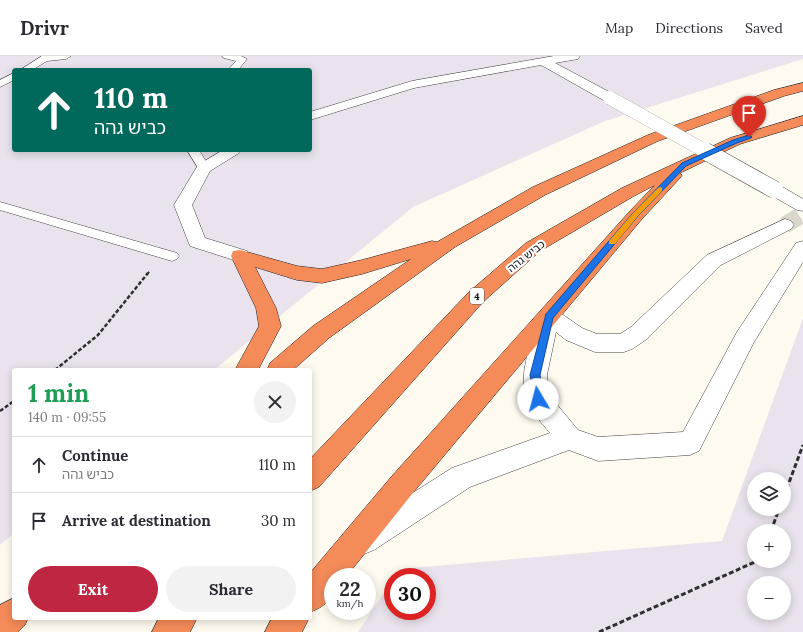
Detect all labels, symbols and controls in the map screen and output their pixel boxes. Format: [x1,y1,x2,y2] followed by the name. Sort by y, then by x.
[20,16,69,40] text: Drivr
[605,19,633,37] text: Map
[655,19,723,37] text: Directions
[745,19,783,37] text: Saved
[94,80,168,116] text: 110 m
[28,84,80,136] icon: ahead
[732,96,766,137] pin
[738,102,760,124] icon: arrive
[94,116,166,139] text: כביש גהה
[504,237,548,275] street label: כביש גהה
[470,288,484,304] road number: 4
[28,378,89,409] text: 1 min
[517,378,559,420] position arrow
[254,381,296,423] button: close
[28,409,106,426] text: 140 m · 09:55
[62,446,128,465] text: Continue
[28,454,50,476] icon: ahead
[258,455,296,474] text: 110 m
[62,466,114,483] text: כביש גהה
[747,472,791,620] map controls
[747,472,791,516] button: layers
[28,510,50,532] icon: arrive
[62,511,211,530] text: Arrive at destination
[261,511,296,530] text: 30 m
[747,524,791,568] button: +
[28,566,158,612] button: Exit
[166,566,296,612] button: Share
[384,568,436,620] speed limit sign: 30
[339,576,361,601] text: 22
[747,576,791,620] button: −
[336,597,364,610] text: km/h

